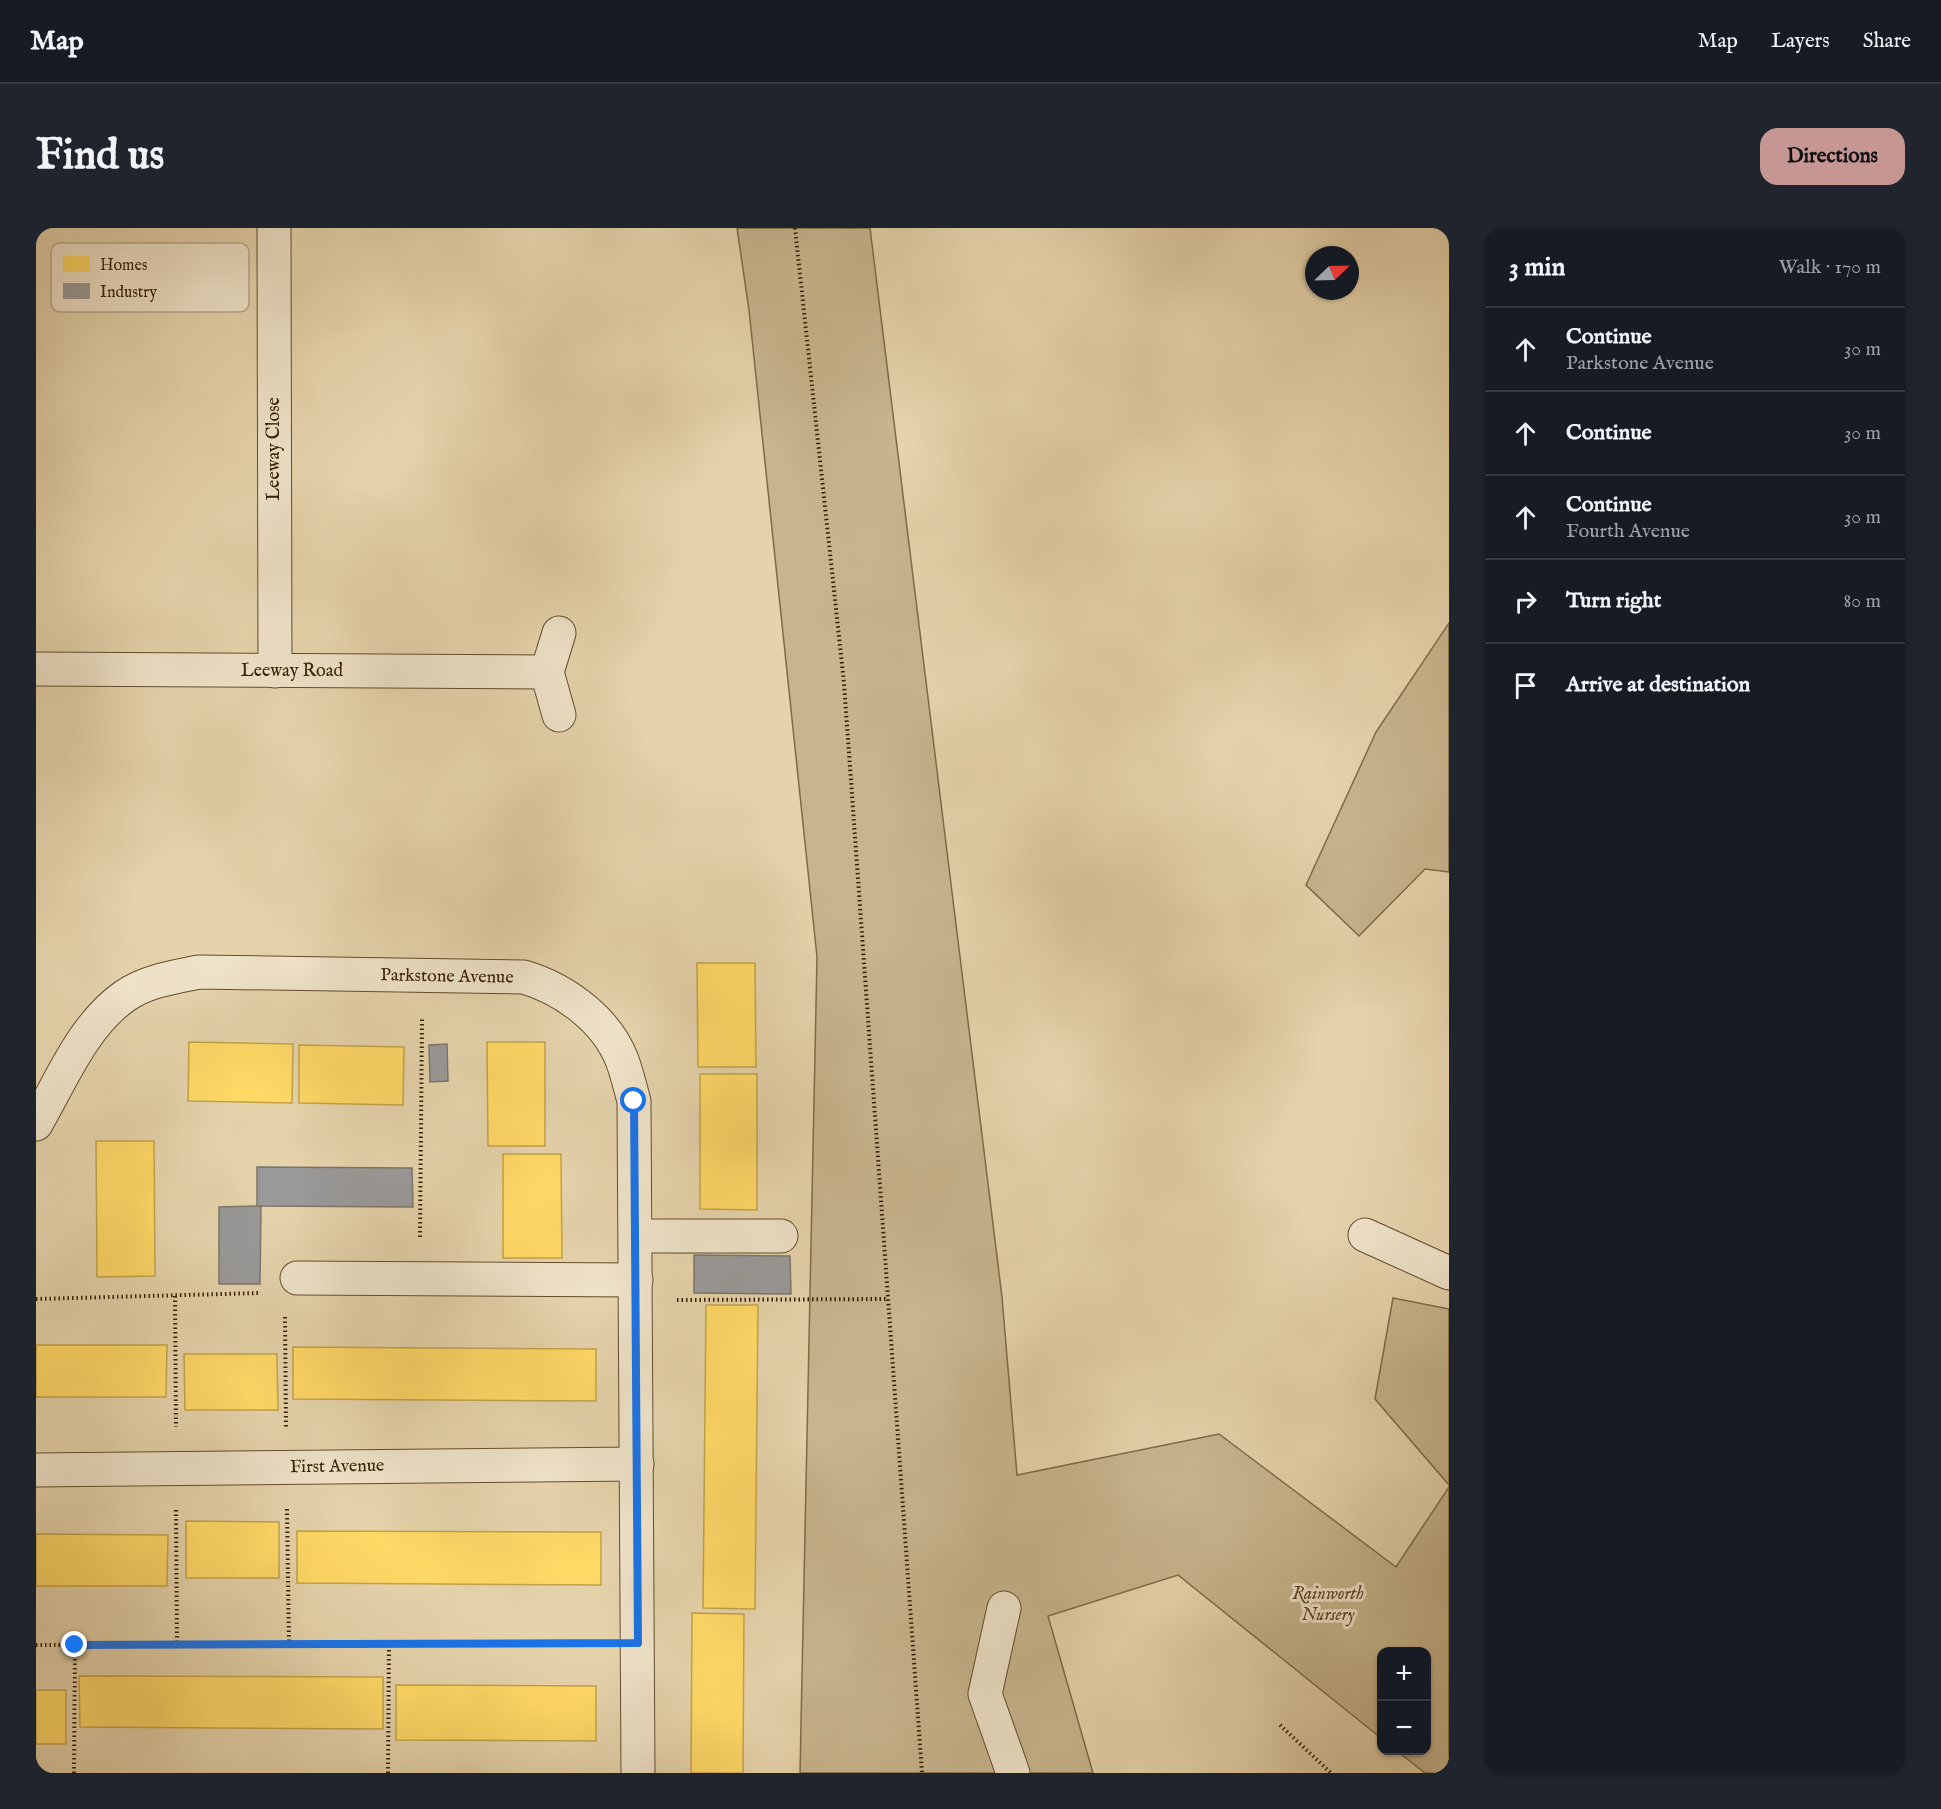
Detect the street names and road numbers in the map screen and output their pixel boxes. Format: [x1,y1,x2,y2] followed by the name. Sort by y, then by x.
[263,397,286,501] street label: Leeway Close
[241,660,344,683] street label: Leeway Road
[380,964,514,990] street label: Parkstone Avenue
[290,1455,384,1479] street label: First Avenue

